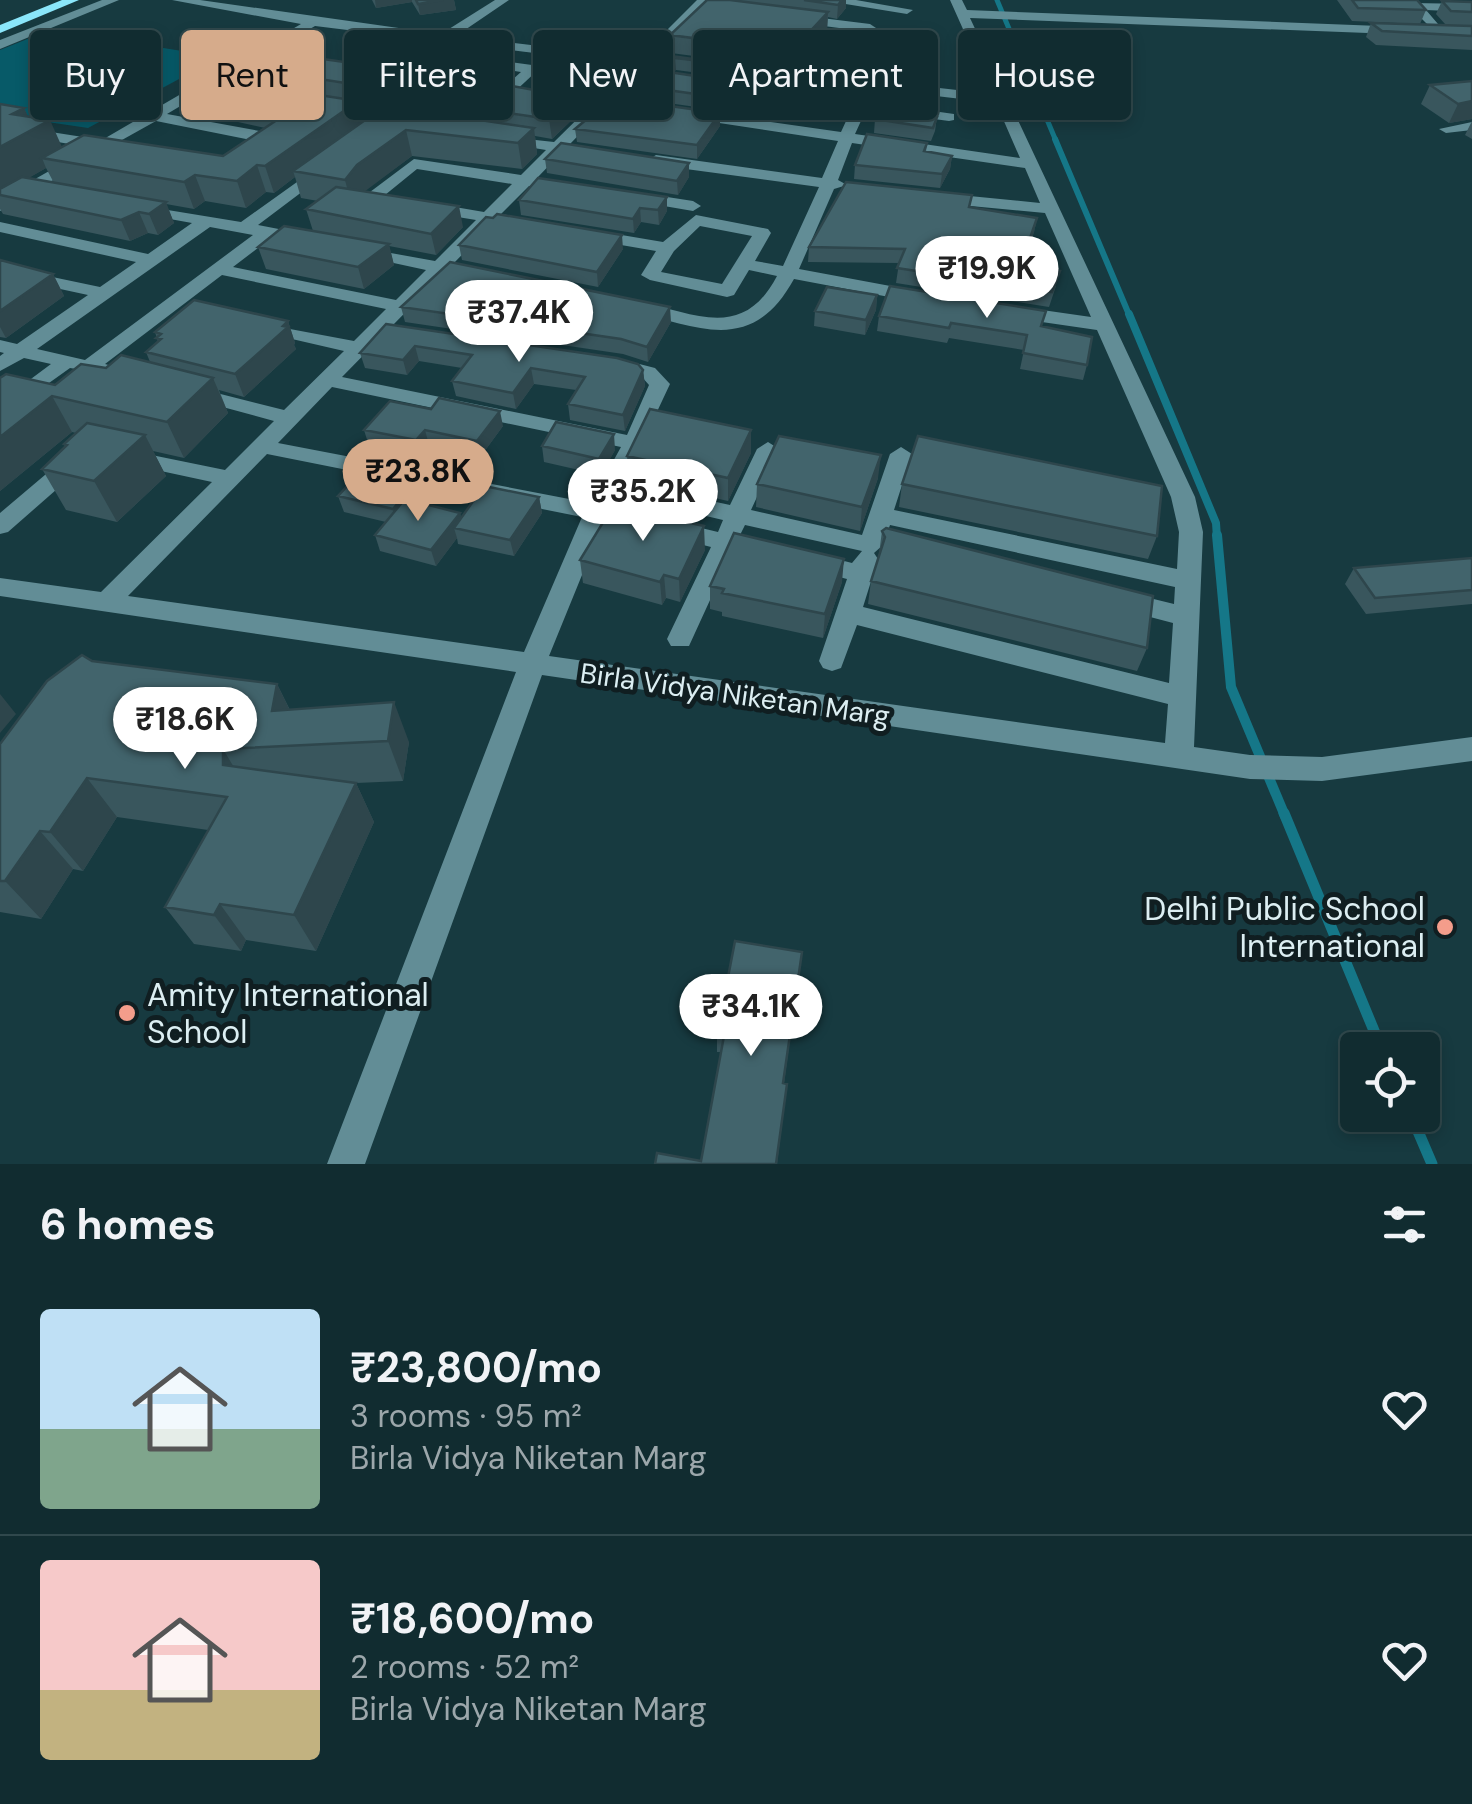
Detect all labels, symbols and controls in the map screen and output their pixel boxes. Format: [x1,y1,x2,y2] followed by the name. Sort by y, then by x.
[30,30,161,120] chip: Buy
[181,30,324,120] chip: Rent
[344,30,513,120] chip: Filters
[533,30,673,120] chip: New
[693,30,938,120] chip: Apartment
[958,30,1131,120] chip: House
[906,236,1068,321] pin: ₹19.9K
[937,247,1037,289] text: ₹19.9K
[438,280,600,365] pin: ₹37.4K
[467,291,571,333] text: ₹37.4K
[337,439,499,524] pin: ₹23.8K
[365,450,471,492] text: ₹23.8K
[562,459,724,544] pin: ₹35.2K
[590,470,696,512] text: ₹35.2K
[578,654,892,735] street label: Birla Vidya Niketan Marg
[104,687,266,772] pin: ₹18.6K
[135,698,235,740] text: ₹18.6K
[1144,888,1425,967] place label: Delhi Public School International
[1434,916,1456,938] marker: Delhi Public School International
[147,974,429,1053] place label: Amity International School
[670,974,832,1059] pin: ₹34.1K
[701,985,801,1027] text: ₹34.1K
[116,1002,138,1024] marker: Amity International School
[1340,1032,1440,1132] map controls
[1340,1032,1440,1132] button: locate
[40,1197,215,1252] text: 6 homes
[1377,1197,1432,1252] icon: filters
[350,1340,602,1395] text: ₹23,800/mo
[120,1349,240,1469] icon: home
[1377,1382,1432,1437] icon: heart
[350,1395,582,1437] text: 3 rooms · 95 m²
[350,1437,707,1479] text: Birla Vidya Niketan Marg
[350,1591,594,1646] text: ₹18,600/mo
[120,1600,240,1720] icon: home
[1377,1633,1432,1688] icon: heart
[350,1646,579,1688] text: 2 rooms · 52 m²
[350,1688,707,1730] text: Birla Vidya Niketan Marg

